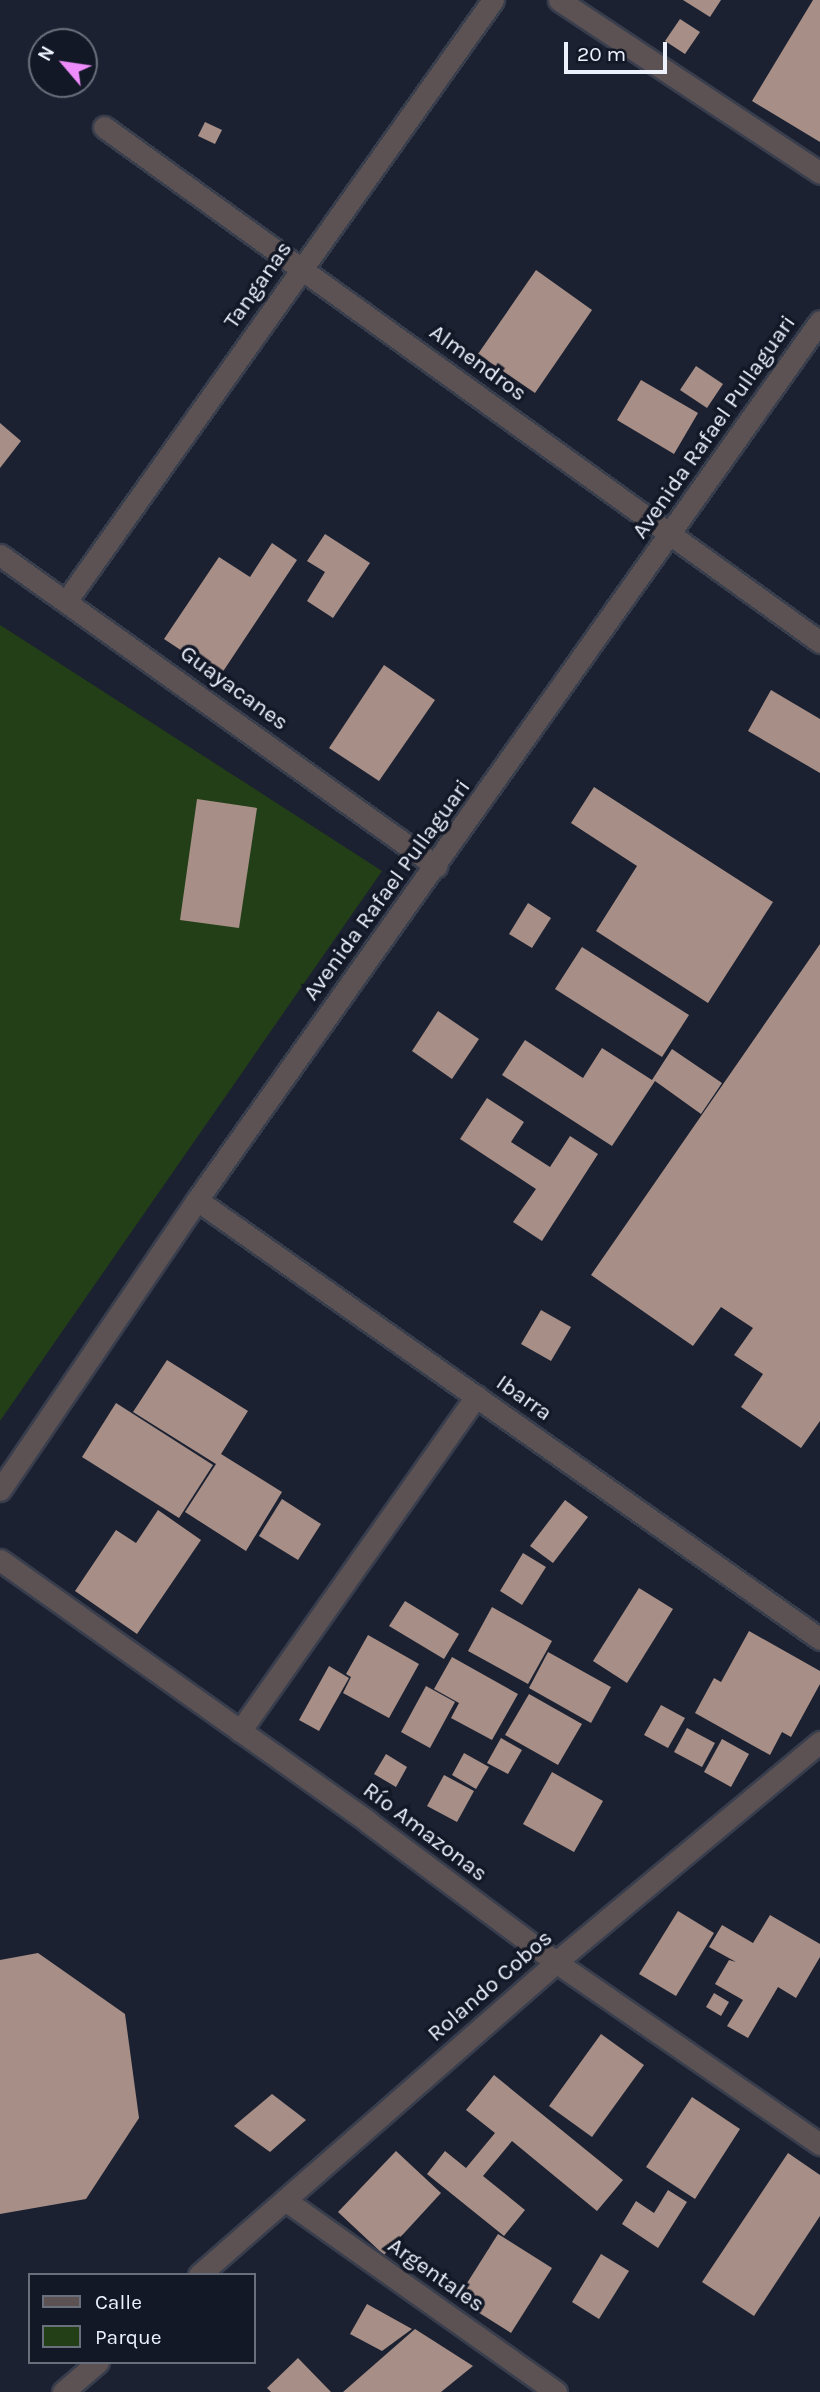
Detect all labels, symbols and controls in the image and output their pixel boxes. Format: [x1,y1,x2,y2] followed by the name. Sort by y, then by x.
[28,28,98,98] north arrow
[568,28,671,72] scale bar
[33,42,59,65] text: N
[577,42,626,66] text: 20 m
[218,236,298,334] street label: Tanganas
[626,310,802,544] street label: Avenida Rafael Pullaguari
[424,318,532,408] street label: Almendros
[174,639,294,737] street label: Guayacanes
[298,774,476,1006] street label: Avenida Rafael Pullaguari
[491,1369,557,1427] street label: Ibarra
[357,1776,493,1888] street label: Río Amazonas
[422,1924,558,2048] street label: Rolando Cobos
[382,2232,490,2318] street label: Argentales
[28,2273,256,2364] legend
[95,2290,142,2314] text: Calle
[95,2325,162,2349] text: Parque

